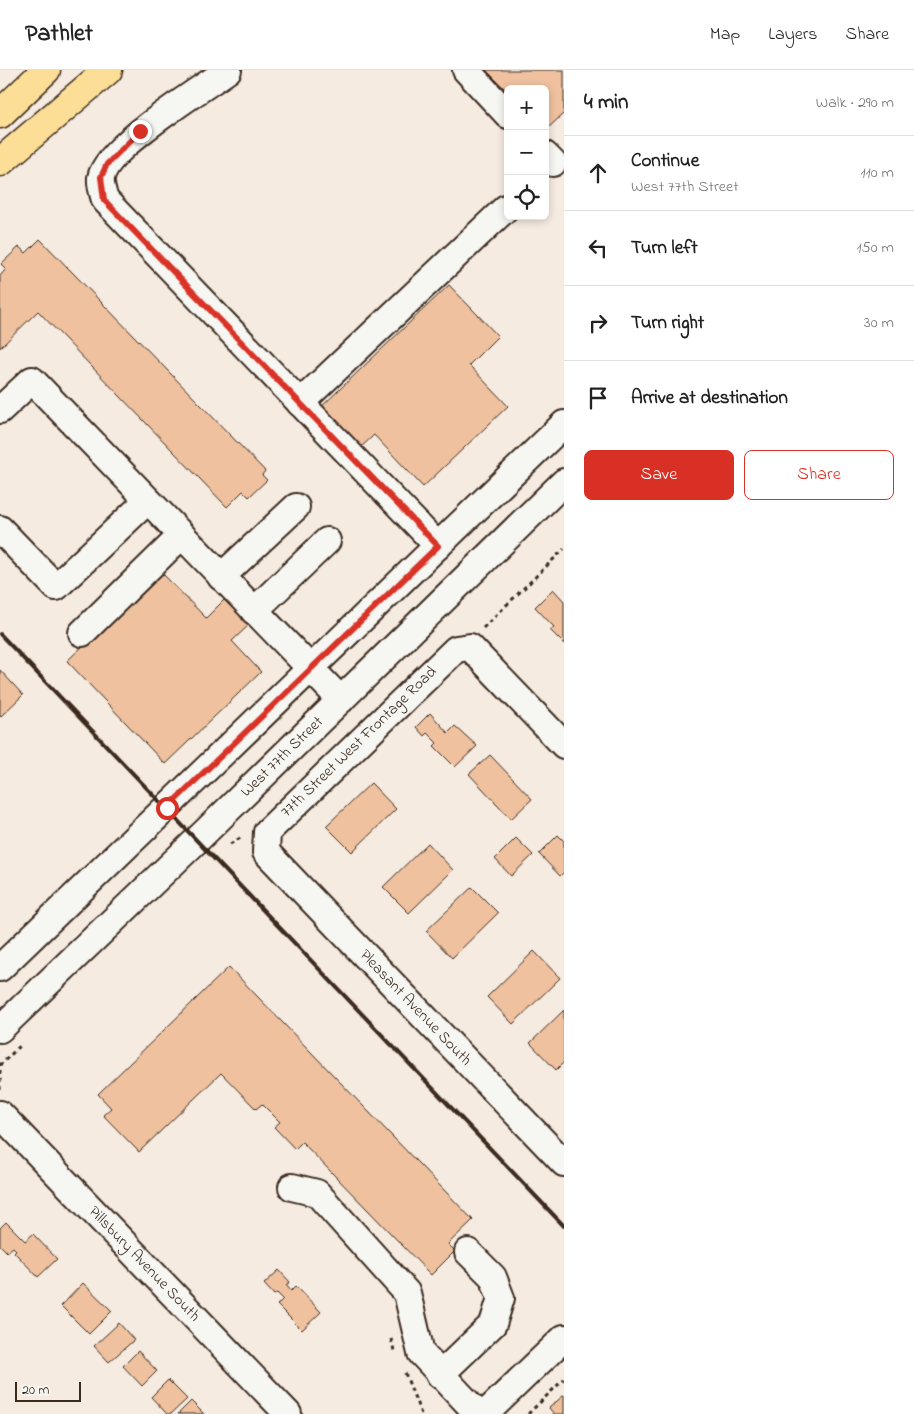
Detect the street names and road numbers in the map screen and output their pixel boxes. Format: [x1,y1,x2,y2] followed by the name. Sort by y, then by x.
[275,661,443,823] street label: 77th Street West Frontage Road
[235,710,330,803] street label: West 77th Street
[354,944,477,1072] street label: Pleasant Avenue South
[82,1201,206,1327] street label: Pillsbury Avenue South

